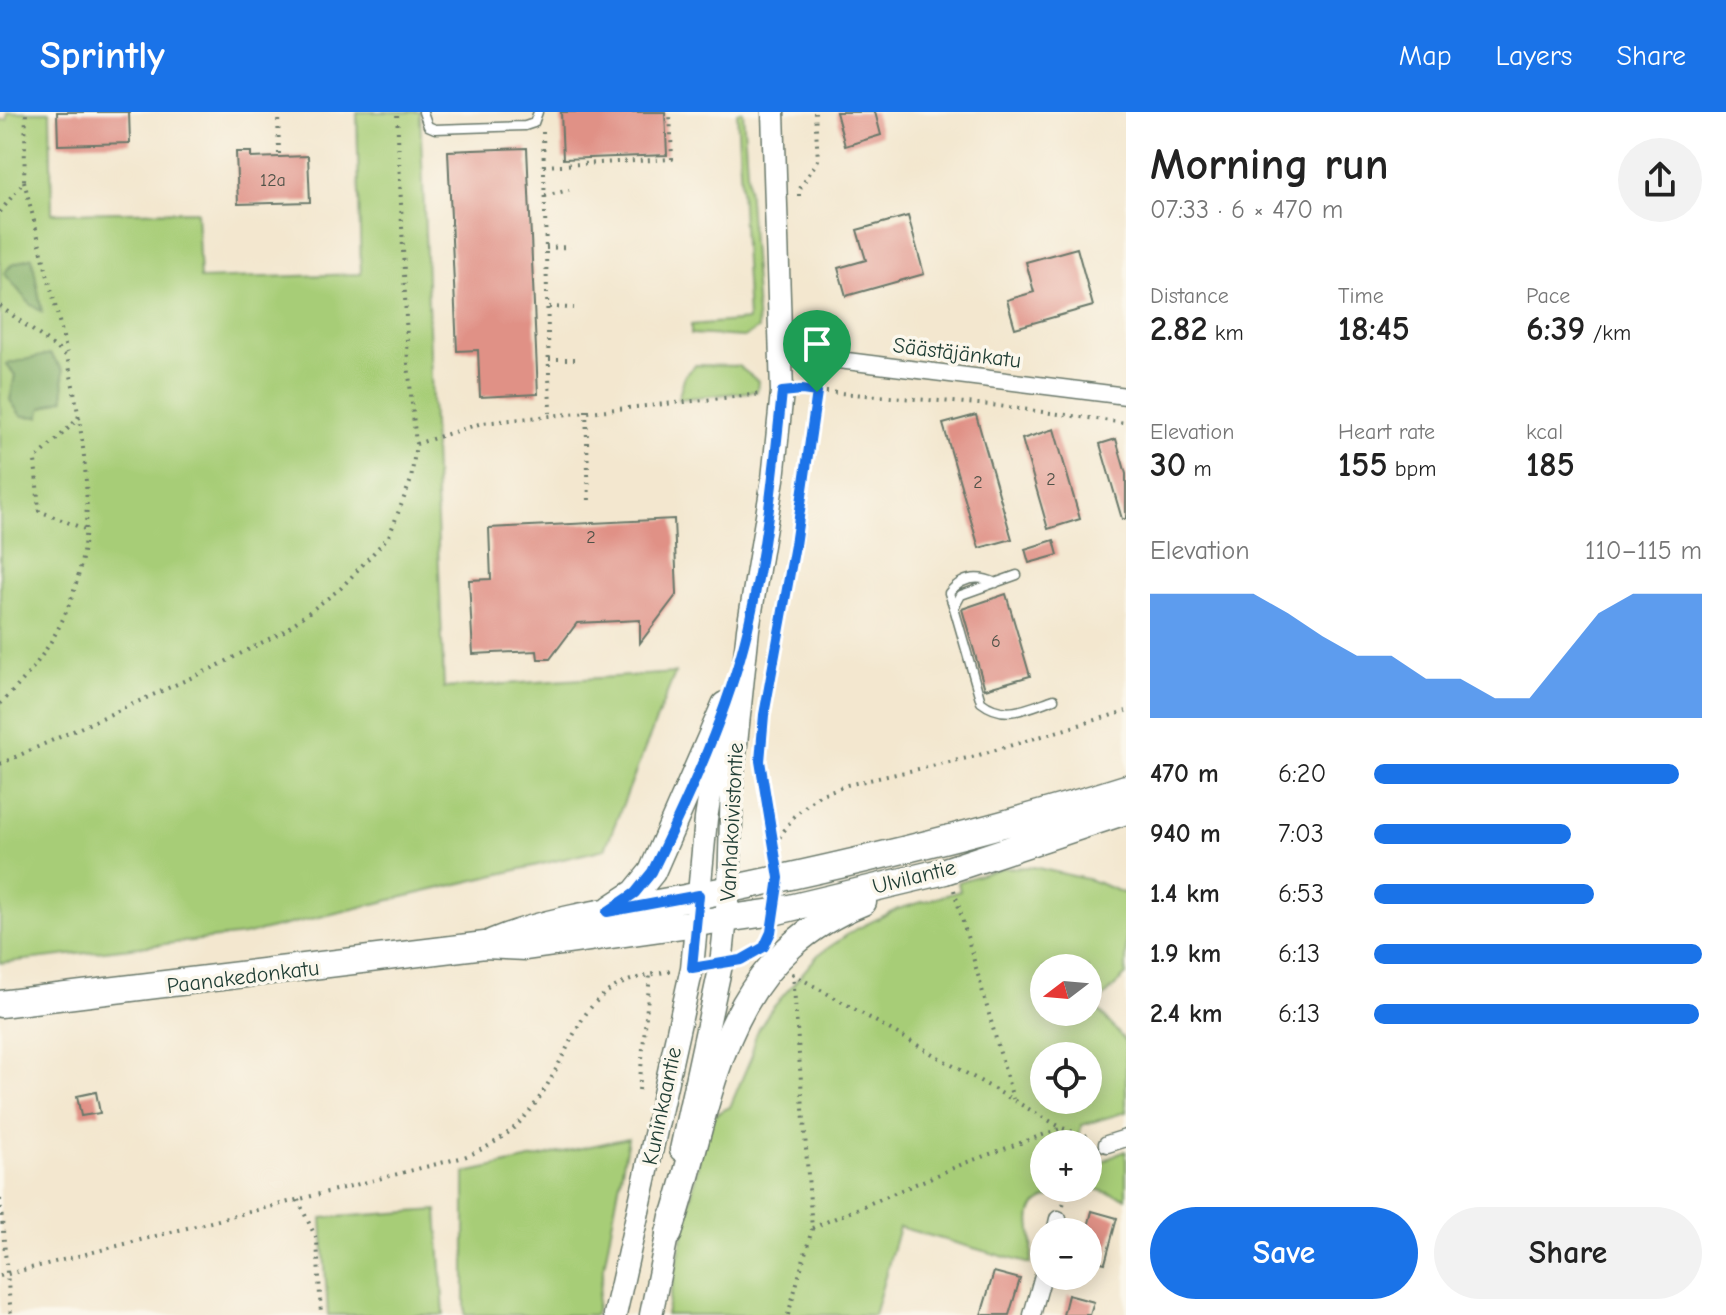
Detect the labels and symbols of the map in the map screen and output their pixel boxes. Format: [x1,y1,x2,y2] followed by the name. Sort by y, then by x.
[260,170,286,191] house number: 12a
[783,310,851,392] pin
[891,332,1023,374] street label: Säästäjänkatu
[1046,469,1056,490] house number: 2
[973,472,983,493] house number: 2
[586,527,596,548] house number: 2
[991,631,1001,652] house number: 6
[715,742,749,902] street label: Vanhakoivistontie
[870,854,958,900] street label: Ulvilantie
[1030,954,1102,1026] north arrow
[165,955,321,999] street label: Paanakedonkatu
[637,1044,687,1168] street label: Kuninkaantie

